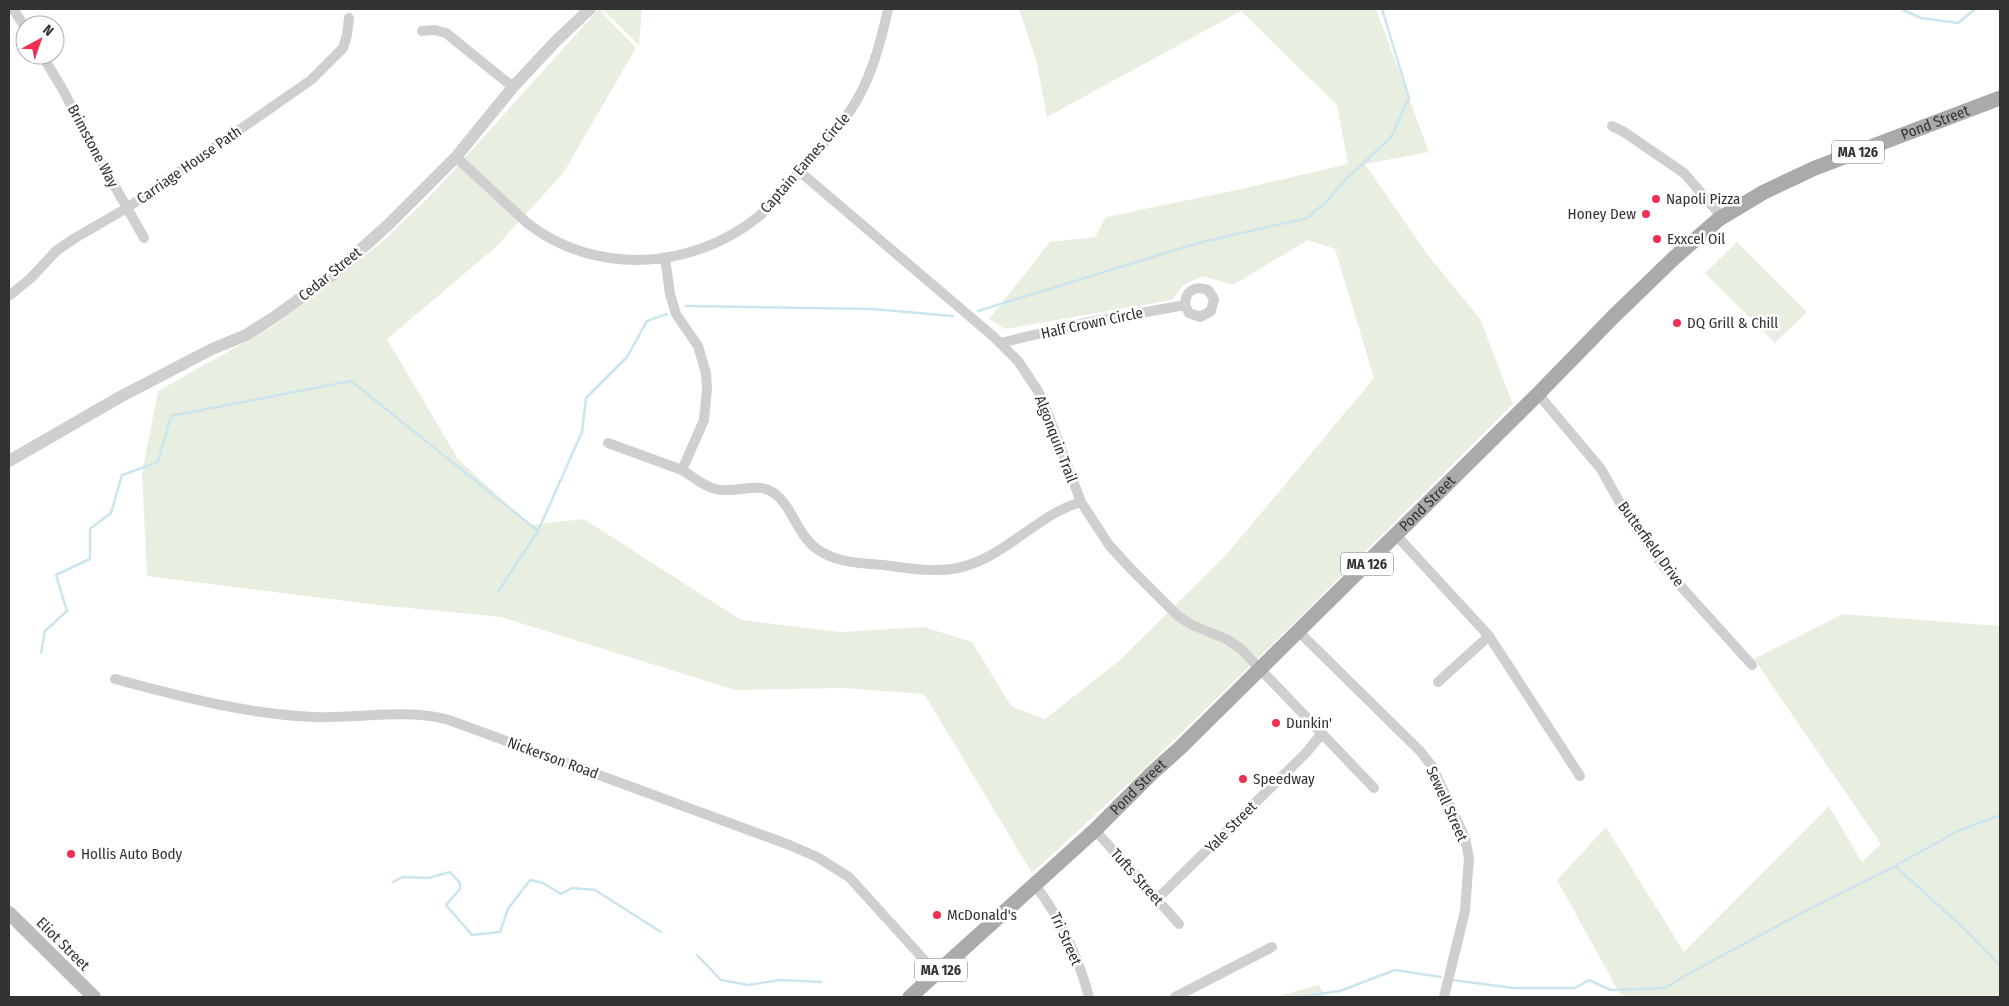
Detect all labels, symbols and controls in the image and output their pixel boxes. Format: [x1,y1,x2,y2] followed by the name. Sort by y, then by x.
[15,15,65,65] north arrow
[39,21,57,40] text: N
[1898,101,1972,144] street label: Pond Street
[64,102,122,191] street label: Brimstone Way
[756,109,854,217] street label: Captain Eames Circle
[133,122,245,208] street label: Carriage House Path
[1832,140,1884,163] road number: MA 126
[1666,190,1740,208] place label: Napoli Pizza
[1650,193,1662,205] marker: Napoli Pizza
[1568,205,1636,223] place label: Honey Dew
[1640,208,1652,220] marker: Honey Dew
[1667,230,1725,248] place label: Exxcel Oil
[1651,233,1663,245] marker: Exxcel Oil
[295,243,365,305] street label: Cedar Street
[1039,303,1145,343] street label: Half Crown Circle
[1687,314,1778,332] place label: DQ Grill & Chill
[1671,317,1683,329] marker: DQ Grill & Chill
[1031,393,1081,485] street label: Algonquin Trail
[1395,472,1459,535] street label: Pond Street
[1614,498,1688,590] street label: Butterfield Drive
[1341,552,1393,576] road number: MA 126
[1286,714,1332,732] place label: Dunkin'
[1270,717,1282,729] marker: Dunkin'
[505,733,601,783] street label: Nickerson Road
[1106,756,1170,819] street label: Pond Street
[1422,764,1472,844] street label: Sewell Street
[1253,770,1315,788] place label: Speedway
[1237,773,1249,785] marker: Speedway
[1202,798,1260,856] street label: Yale Street
[81,845,183,863] place label: Hollis Auto Body
[1107,845,1167,909] street label: Tufts Street
[65,848,77,860] marker: Hollis Auto Body
[947,906,1017,924] place label: McDonald's
[931,909,943,921] marker: McDonald's
[1046,910,1086,968] street label: Tri Street
[33,914,93,974] street label: Eliot Street
[915,958,967,982] road number: MA 126

